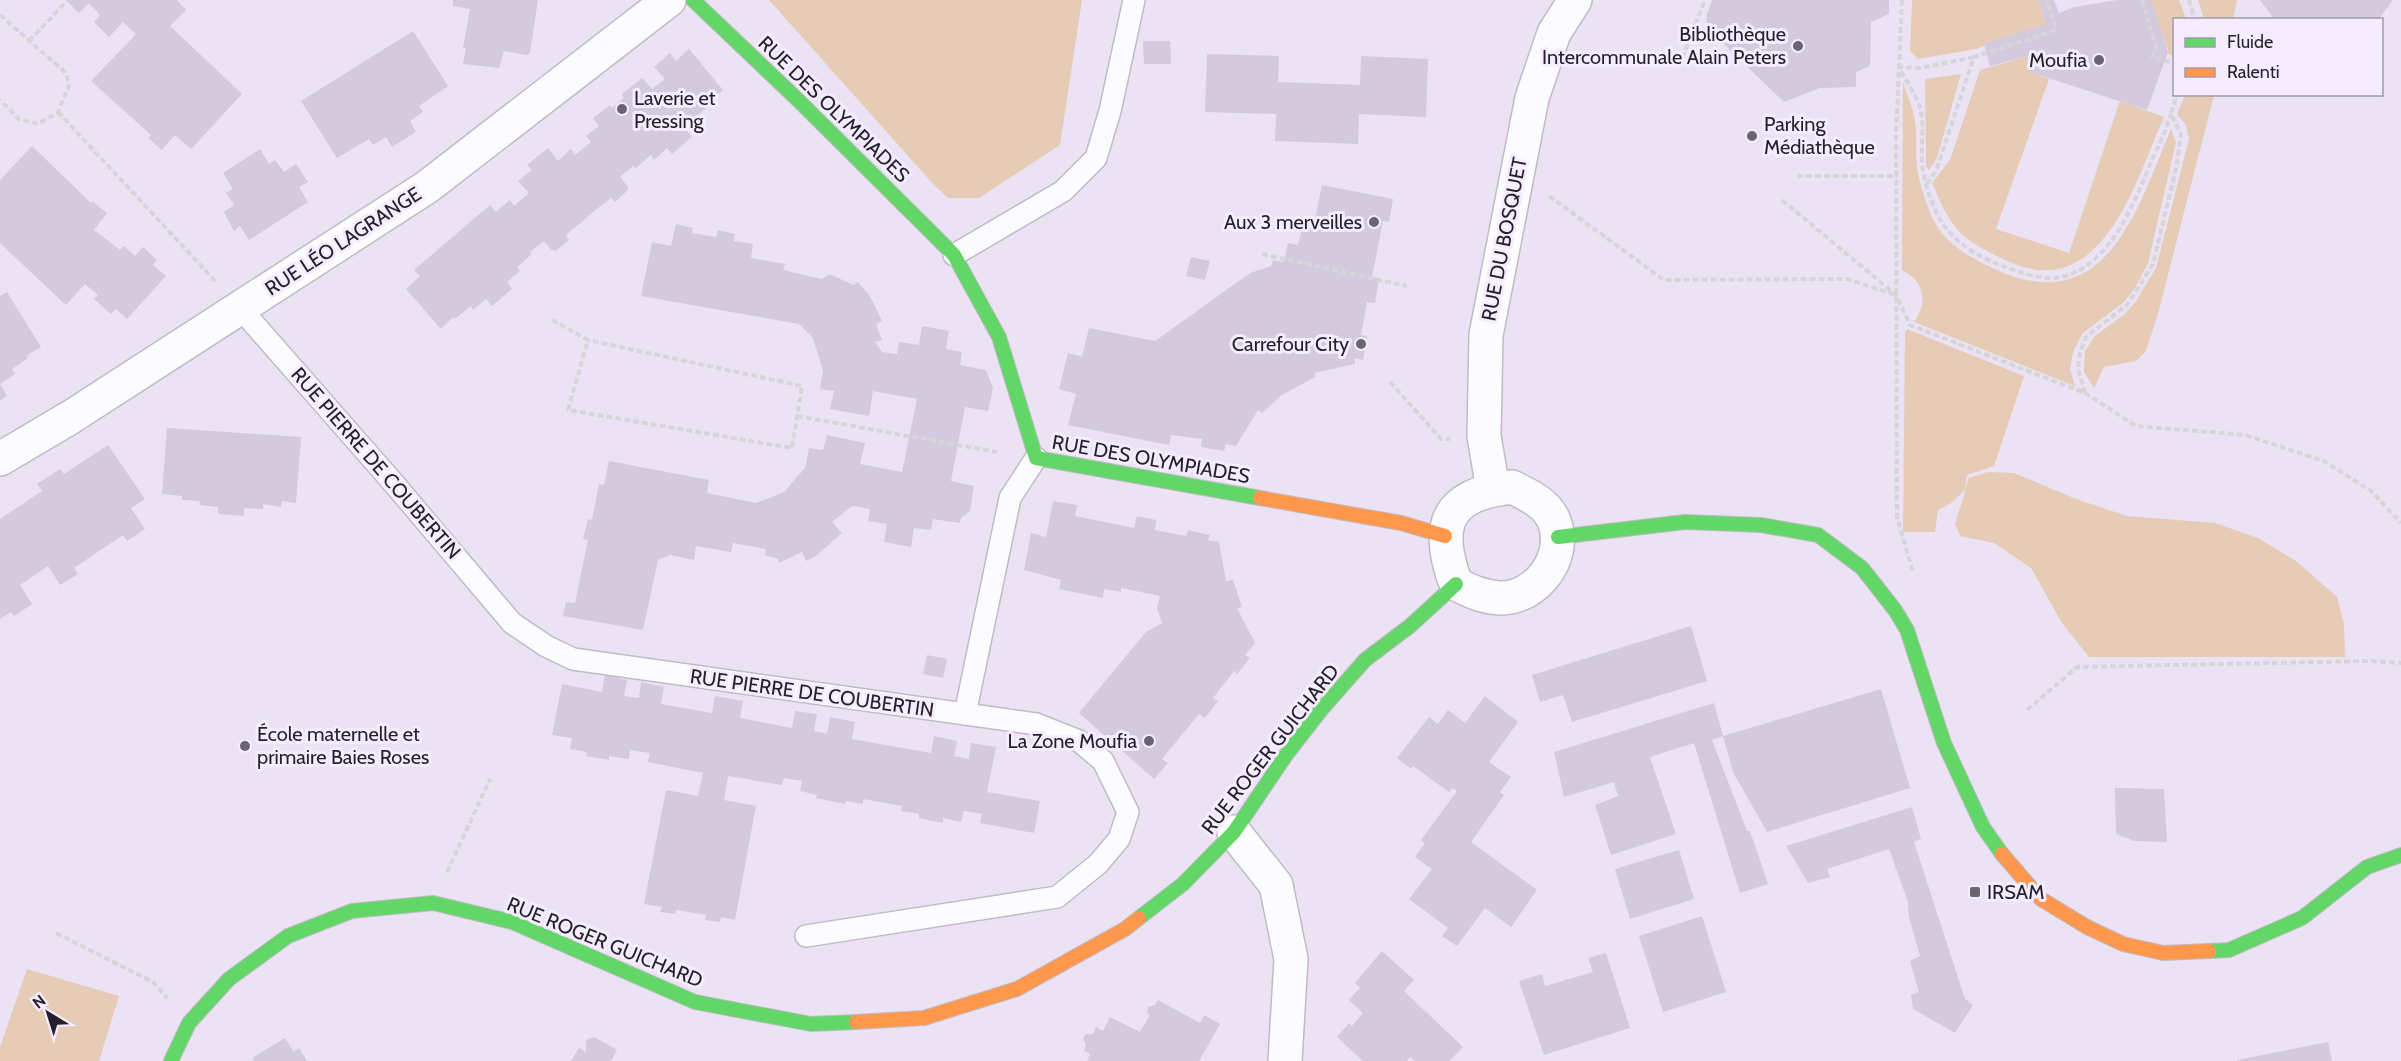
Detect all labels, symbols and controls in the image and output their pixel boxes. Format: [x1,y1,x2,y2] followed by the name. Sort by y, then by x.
[2173,18,2383,96] legend
[1542,22,1786,69] place label: Bibliothèque Intercommunale Alain Peters
[754,31,915,188] street label: RUE DES OLYMPIADES
[2227,31,2273,53] text: Fluide
[1791,39,1805,53] marker: Bibliothèque Intercommunale Alain Peters
[2029,48,2087,72] place label: Moufia
[2092,53,2106,67] marker: Moufia
[2227,61,2280,83] text: Ralenti
[634,86,716,133] place label: Laverie et Pressing
[615,102,629,116] marker: Laverie et Pressing
[1764,112,1875,159] place label: Parking Médiathèque
[1745,129,1759,143] marker: Parking Médiathèque
[1476,155,1532,323] street label: RUE DU BOSQUET
[260,182,426,300] street label: RUE LÉO LAGRANGE
[1224,210,1362,234] place label: Aux 3 merveilles
[1367,215,1381,229] marker: Aux 3 merveilles
[1232,332,1349,356] place label: Carrefour City
[1354,337,1368,351] marker: Carrefour City
[286,362,466,564] street label: RUE PIERRE DE COUBERTIN
[1050,430,1252,488] street label: RUE DES OLYMPIADES
[1196,659,1344,839] street label: RUE ROGER GUICHARD
[688,664,936,722] street label: RUE PIERRE DE COUBERTIN
[257,722,429,769] place label: École maternelle et primaire Baies Roses
[1008,729,1137,753] place label: La Zone Moufia
[1142,734,1156,748] marker: La Zone Moufia
[238,739,252,753] marker: École maternelle et primaire Baies Roses
[1987,880,2044,904] place label: IRSAM
[1968,885,1982,899] marker: IRSAM
[504,892,706,992] street label: RUE ROGER GUICHARD
[18,983,78,1043] north arrow
[29,991,49,1013] text: N

